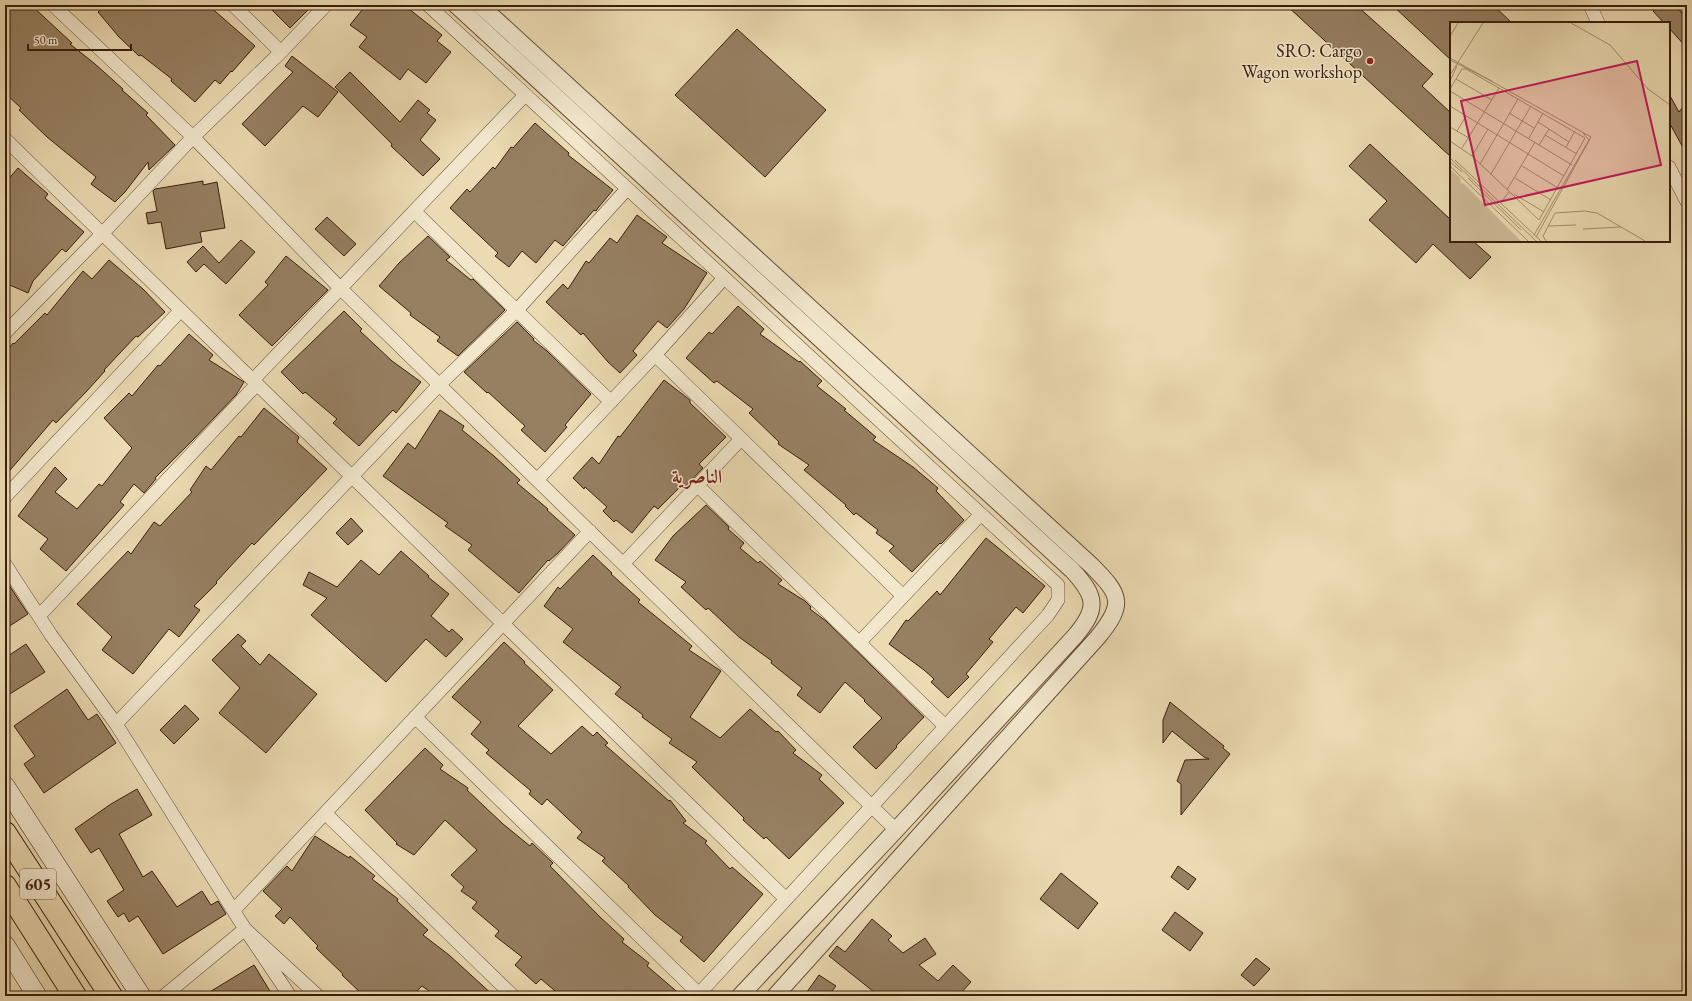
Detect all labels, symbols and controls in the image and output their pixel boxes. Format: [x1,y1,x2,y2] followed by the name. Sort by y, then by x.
[1450,22,1670,242] inset map
[28,26,131,52] scale bar
[34,32,58,48] text: 50 m
[1242,39,1362,83] place label: SRO: Cargo Wagon workshop
[1365,56,1375,66] marker: SRO: Cargo Wagon workshop
[672,464,722,489] district label: الناصرية
[20,869,56,899] road number: 605

